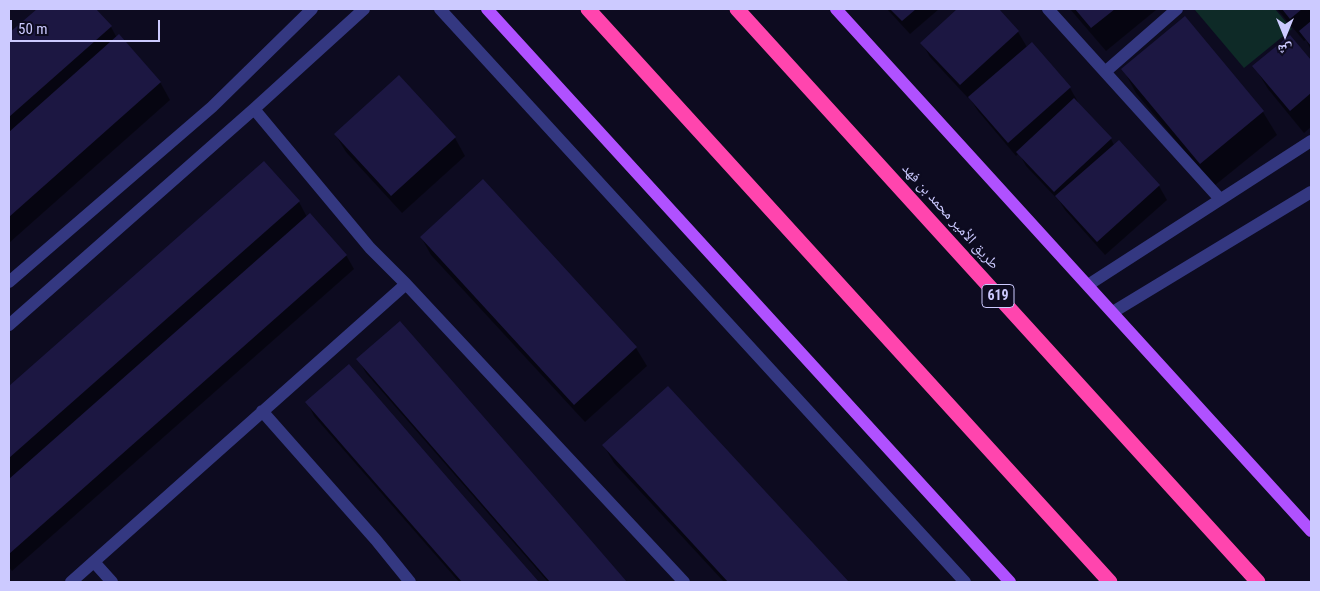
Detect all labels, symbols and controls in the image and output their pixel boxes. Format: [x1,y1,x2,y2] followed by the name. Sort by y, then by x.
[12,10,162,42] scale bar
[1260,10,1310,60] north arrow
[18,20,48,38] text: 50 m
[1278,42,1292,58] text: ش
[898,160,1002,274] street label: طريق الأمير محمد بن فهد
[982,284,1014,308] road number: 619

